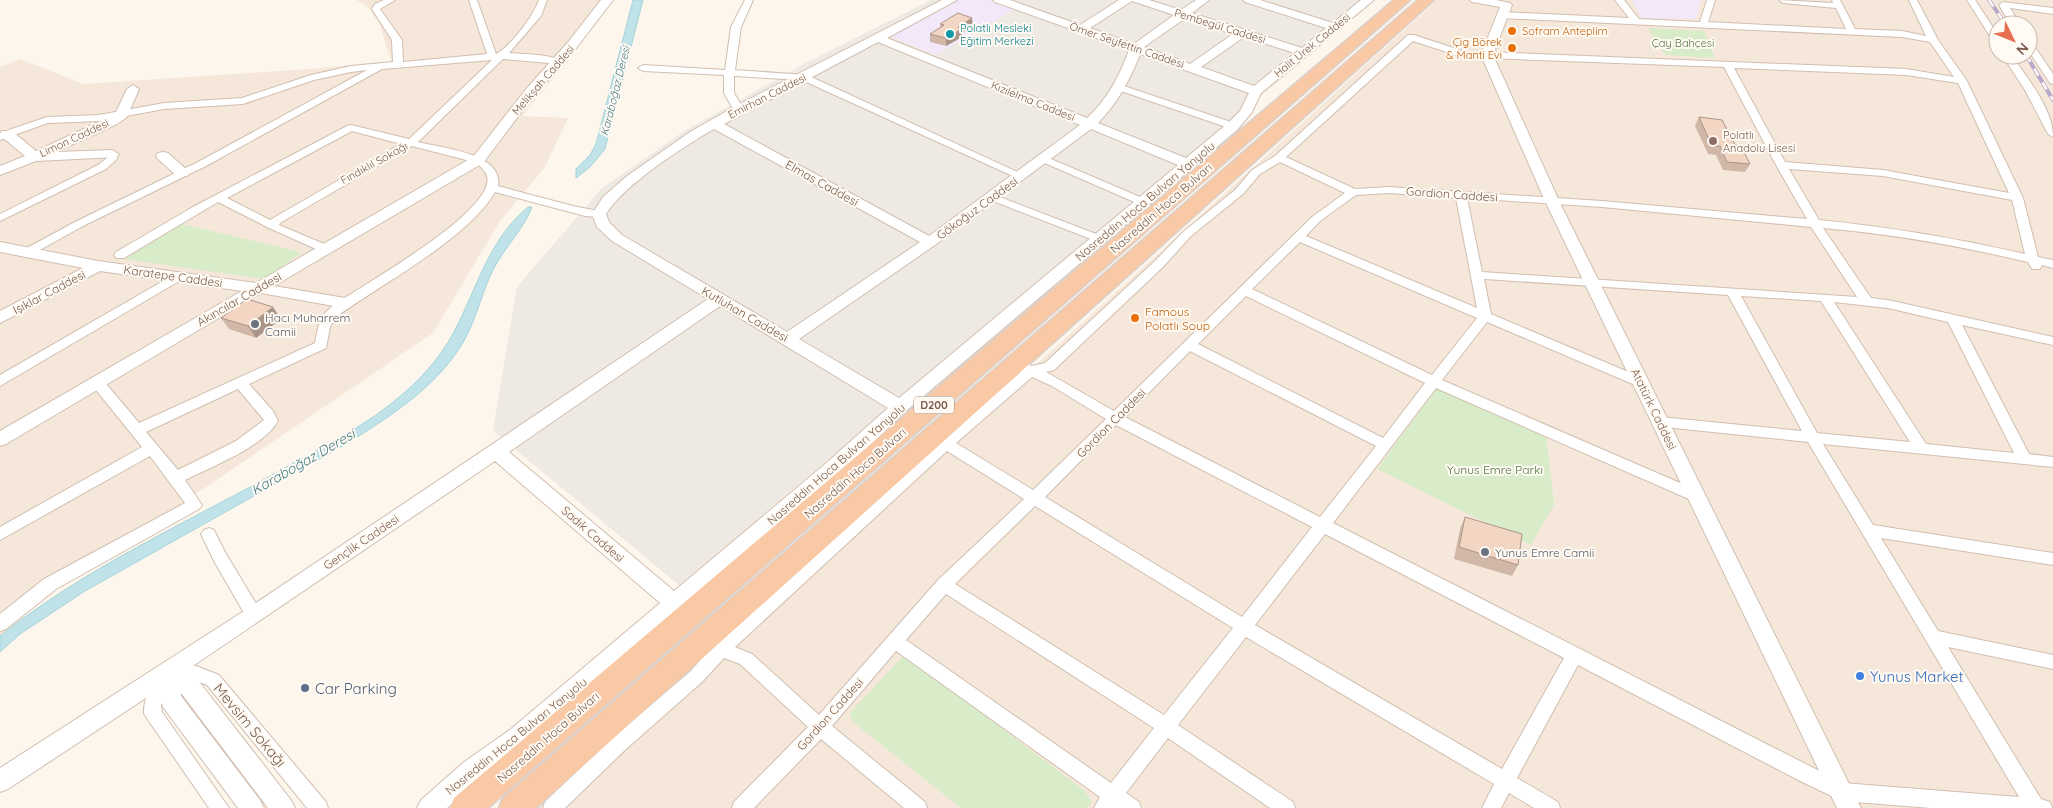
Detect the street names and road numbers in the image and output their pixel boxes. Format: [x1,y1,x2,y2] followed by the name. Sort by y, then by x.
[1173,5,1267,47] street label: Pembegül Caddesi
[1271,10,1353,80] street label: Halit Ürek Caddesi
[1068,19,1186,71] street label: Ömer Seyfettin Caddesi
[509,42,577,118] street label: Melikşah Caddesi
[725,70,809,122] street label: Emirhan Caddesi
[989,78,1077,124] street label: Kızılelma Caddesi
[37,116,111,160] street label: Limon Caddesi
[1072,138,1218,264] street label: Nasreddin Hoca Bulvarı Yanyolu
[338,139,410,187] street label: Fındıklıl Sokağı
[783,157,861,209] street label: Elmas Caddesi
[1107,160,1215,256] street label: Nasreddin Hoca Bulvarı
[933,173,1021,243] street label: Gökoğuz Caddesi
[1406,183,1498,205] street label: Gordion Caddesi
[123,262,223,290] street label: Karatepe Caddesi
[10,267,88,317] street label: Işıklar Caddesi
[194,269,284,329] street label: Akıncılar Caddesi
[699,283,791,345] street label: Kutluhan Caddesi
[1628,366,1680,452] street label: Atatürk Caddesi
[1073,385,1149,461] street label: Gordion Caddesi
[914,396,954,414] road number: D200
[764,400,908,528] street label: Nasreddin Hoca Bulvarı Yanyolu
[801,425,909,521] street label: Nasreddin Hoca Bulvarı
[559,503,627,565] street label: Sadık Caddesi
[320,511,402,573] street label: Gençlik Caddesi
[442,674,590,798] street label: Nasreddin Hoca Bulvarı Yanyolu
[794,675,866,753] street label: Gordion Caddesi
[209,679,291,771] street label: Mevsim Sokağı
[494,689,602,785] street label: Nasreddin Hoca Bulvarı

